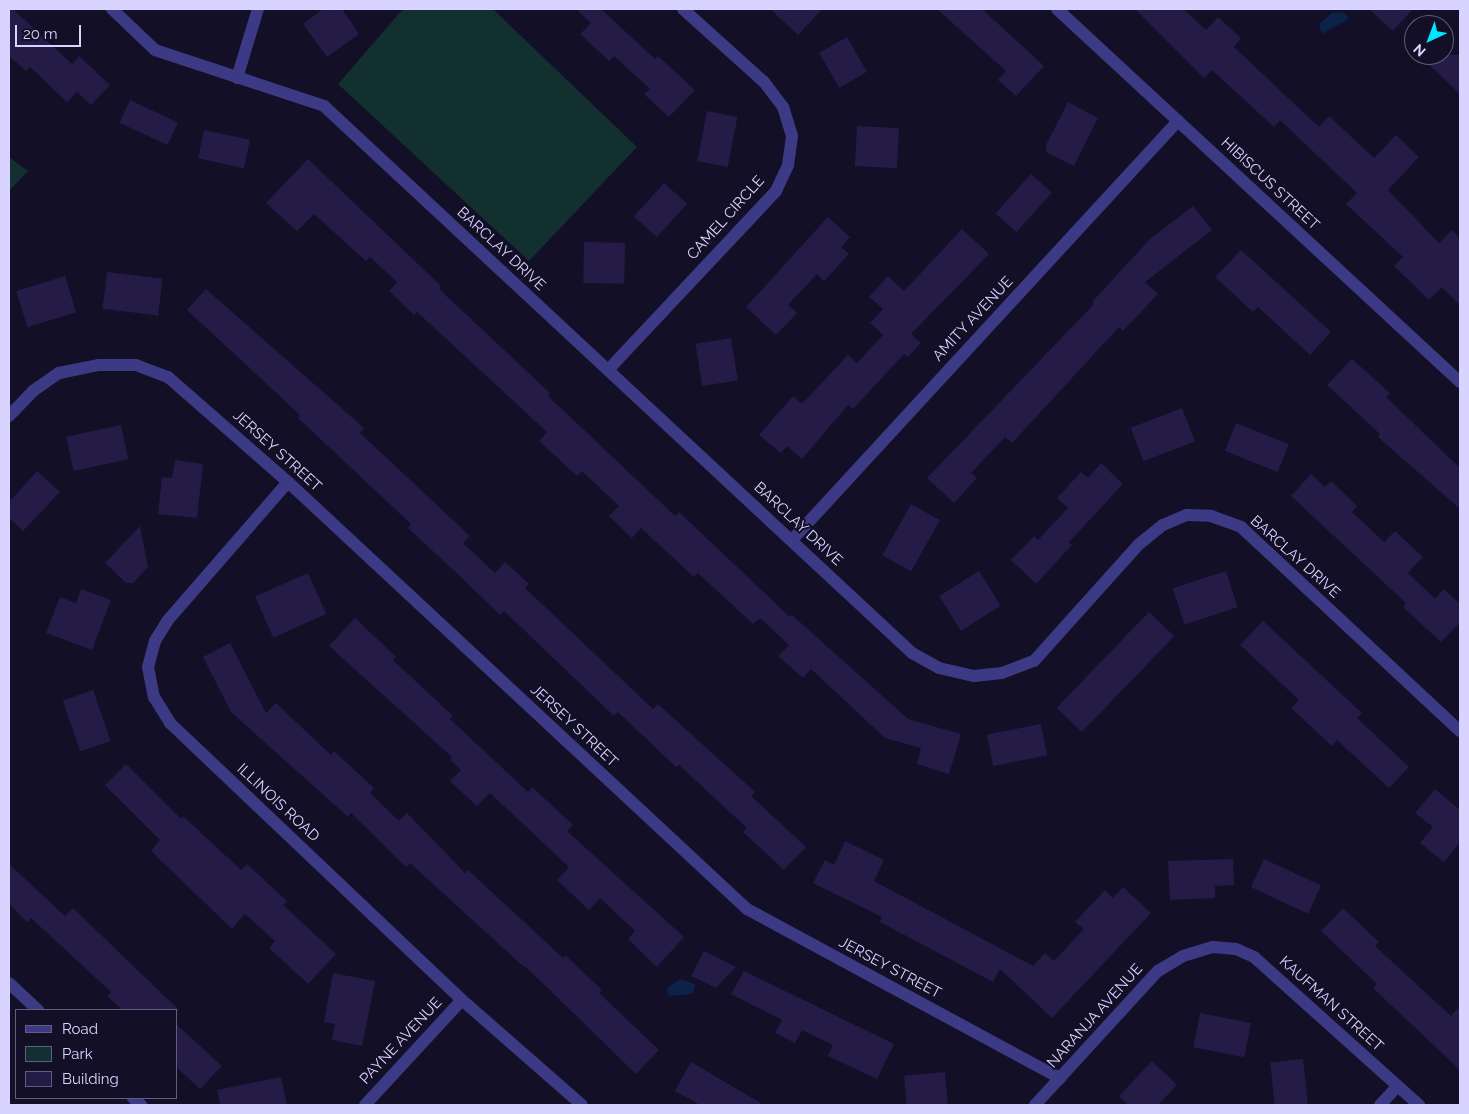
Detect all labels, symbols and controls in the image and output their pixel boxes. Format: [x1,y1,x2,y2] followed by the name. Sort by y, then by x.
[18,15,84,47] scale bar
[1404,15,1454,65] north arrow
[23,25,58,43] text: 20 m
[1410,41,1429,60] text: N
[1217,134,1323,234] street label: HIBISCUS STREET
[683,172,769,264] street label: CAMEL CIRCLE
[453,203,549,295] street label: BARCLAY DRIVE
[929,273,1017,365] street label: AMITY AVENUE
[229,406,325,496] street label: JERSEY STREET
[750,478,846,570] street label: BARCLAY DRIVE
[1246,512,1344,602] street label: BARCLAY DRIVE
[526,681,622,771] street label: JERSEY STREET
[233,760,323,846] street label: ILLINOIS ROAD
[836,933,944,1003] street label: JERSEY STREET
[1275,953,1387,1055] street label: KAUFMAN STREET
[1043,960,1147,1072] street label: NARANJA AVENUE
[356,994,446,1088] street label: PAYNE AVENUE
[15,1009,178,1099] legend
[62,1020,98,1038] text: Road
[62,1045,93,1063] text: Park
[62,1070,119,1088] text: Building

